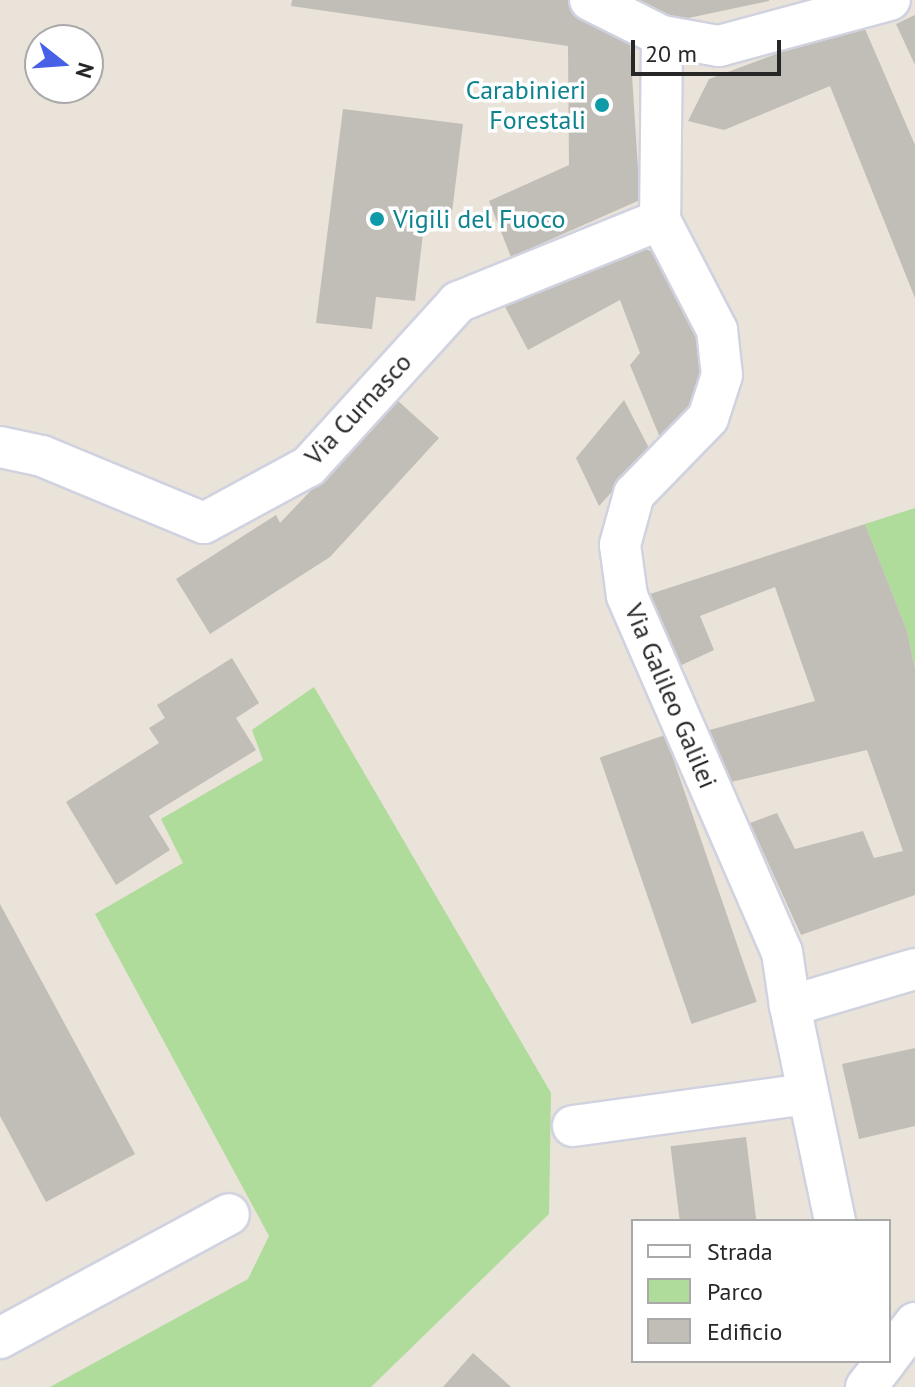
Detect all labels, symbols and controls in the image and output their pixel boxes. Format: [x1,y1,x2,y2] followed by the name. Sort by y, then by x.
[24,24,104,104] north arrow
[635,24,785,74] scale bar
[645,38,697,69] text: 20 m
[70,59,101,81] text: N
[466,74,586,136] place label: Carabinieri Forestali
[593,96,611,114] marker: Carabinieri Forestali
[393,203,565,235] place label: Vigili del Fuoco
[368,210,386,228] marker: Vigili del Fuoco
[298,346,418,472] street label: Via Curnasco
[618,599,724,793] street label: Via Galileo Galilei
[631,1219,891,1363] legend
[707,1236,773,1267] text: Strada
[707,1276,763,1307] text: Parco
[707,1316,782,1347] text: Edificio

